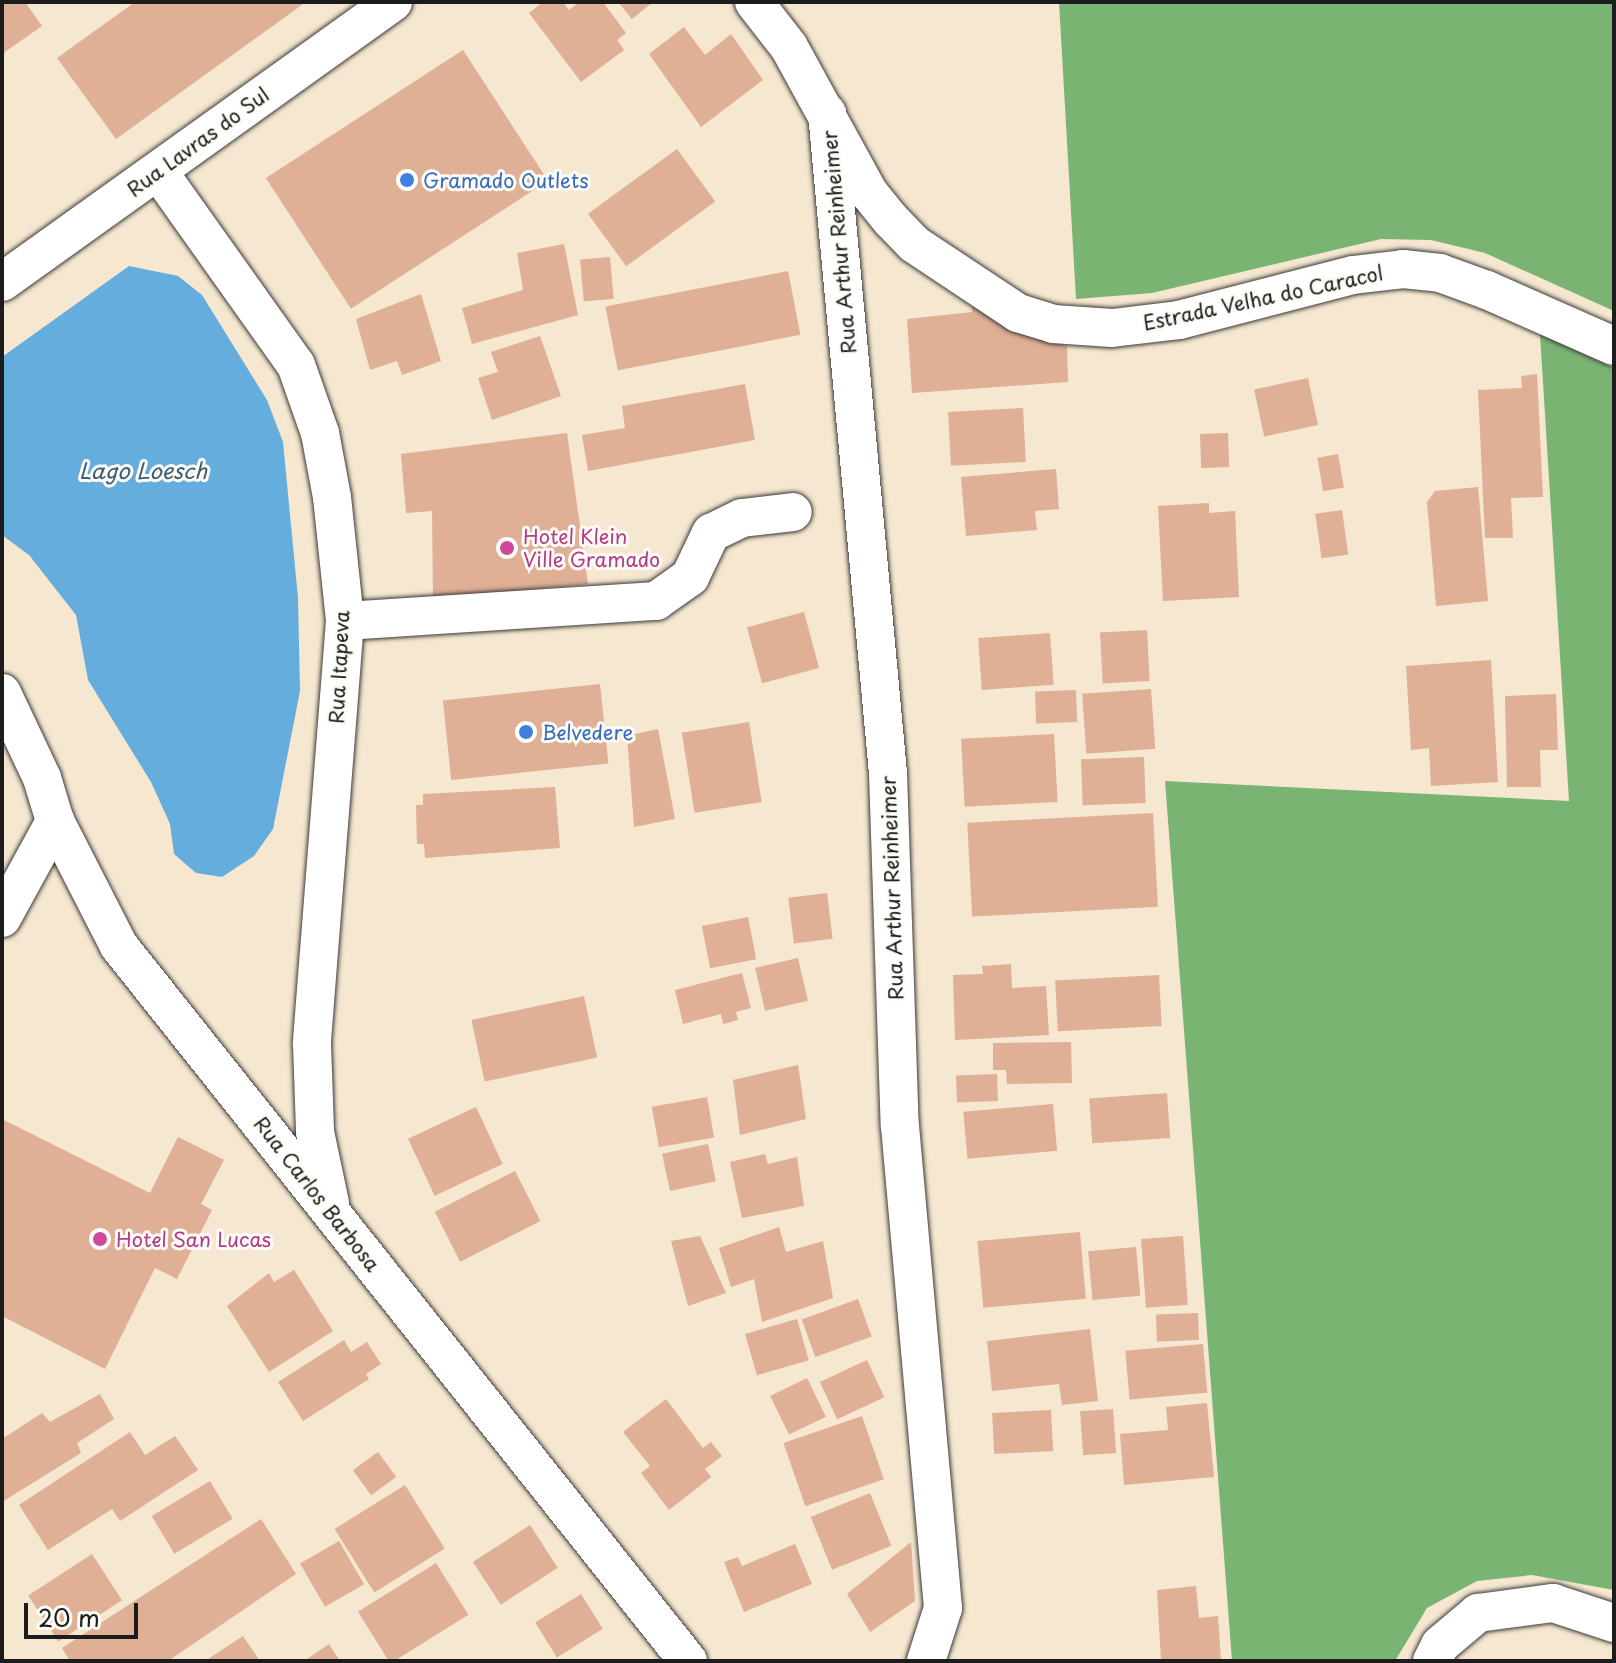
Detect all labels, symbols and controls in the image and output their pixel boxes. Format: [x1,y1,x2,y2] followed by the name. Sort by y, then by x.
[122,82,274,202] street label: Rua Lavras do Sul
[817,129,861,355] street label: Rua Arthur Reinheimer
[423,168,588,192] place label: Gramado Outlets
[398,171,416,189] marker: Gramado Outlets
[1140,261,1386,335] street label: Estrada Velha do Caracol
[79,457,207,483] water label: Lago Loesch
[523,524,661,571] place label: Hotel Klein Ville Gramado
[498,539,516,557] marker: Hotel Klein Ville Gramado
[324,609,354,725] street label: Rua Itapeva
[542,720,633,744] place label: Belvedere
[517,723,535,741] marker: Belvedere
[876,775,908,1001] street label: Rua Arthur Reinheimer
[249,1111,385,1277] street label: Rua Carlos Barbosa
[116,1227,271,1251] place label: Hotel San Lucas
[91,1230,109,1248] marker: Hotel San Lucas
[28,1587,142,1637] scale bar
[38,1599,100,1635] text: 20 m

